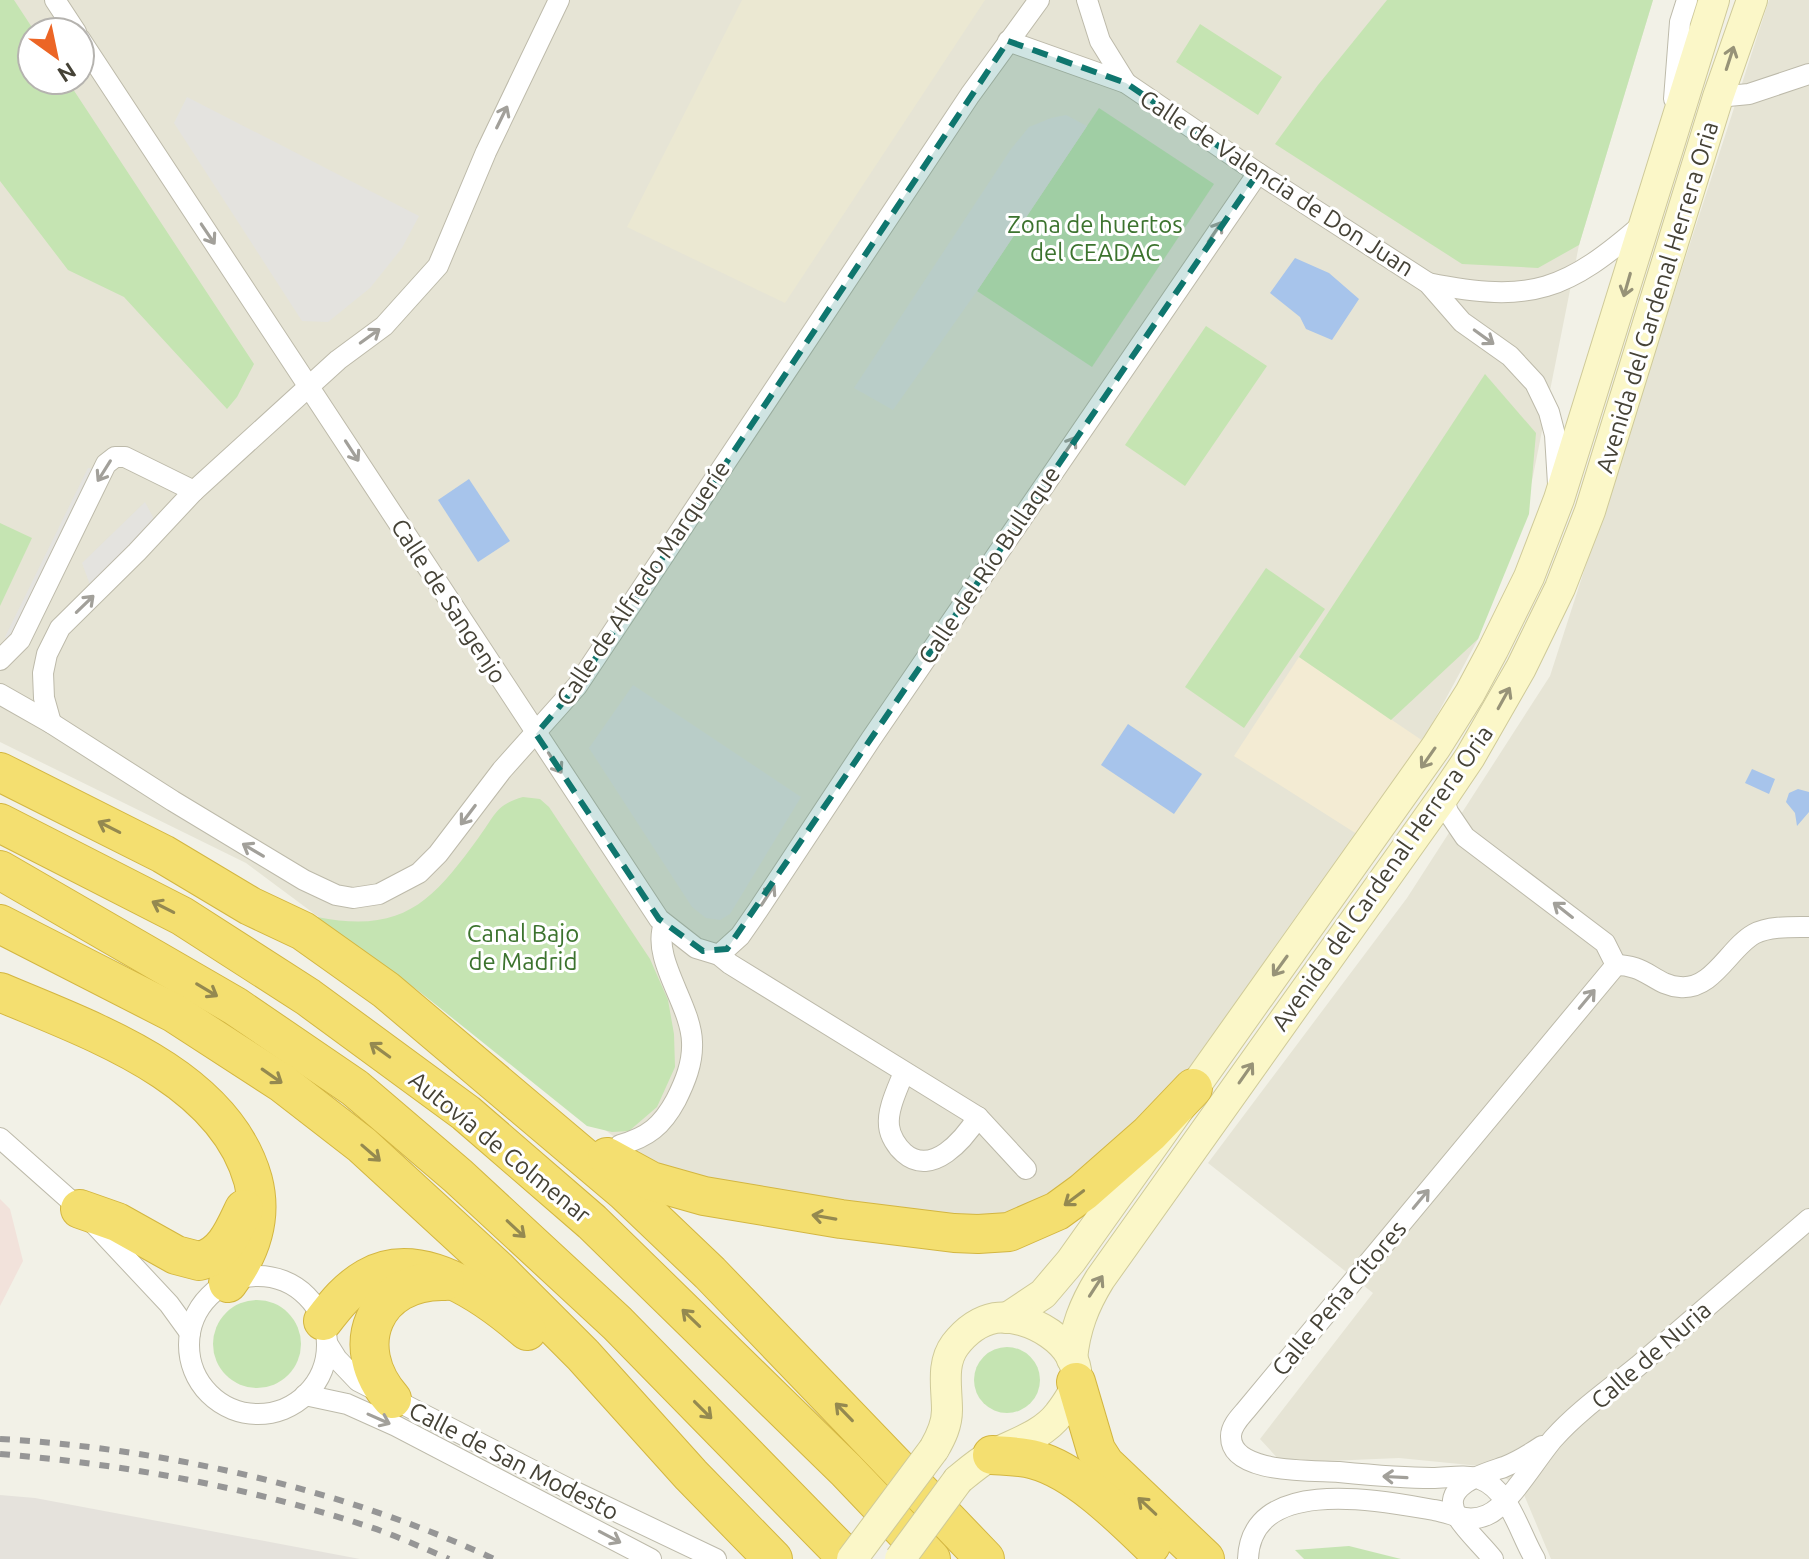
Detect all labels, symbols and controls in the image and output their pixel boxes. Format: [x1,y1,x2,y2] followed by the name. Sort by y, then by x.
[16,16,96,96] north arrow
[1724,46,1739,71] one-way arrow
[53,58,81,88] text: N
[1135,84,1419,282] street label: Calle de Valencia de Don Juan
[495,106,510,130] one-way arrow
[1591,118,1723,476] street label: Avenida del Cardenal Herrera Oria
[1007,211,1183,266] park label: Zona de huertos del CEADAC
[200,222,216,244] one-way arrow
[1207,222,1224,244] one-way arrow
[1618,272,1633,298] one-way arrow
[359,328,380,345] one-way arrow
[1472,329,1494,345] one-way arrow
[1061,437,1077,459] one-way arrow
[344,440,361,462] one-way arrow
[551,455,735,711] street label: Calle de Alfredo Marqueríe
[96,460,113,482] one-way arrow
[913,461,1065,669] street label: Calle del Río Bullaque
[386,514,512,688] street label: Calle de Sangenjo
[75,595,94,614] one-way arrow
[1497,687,1513,710] one-way arrow
[1266,720,1498,1036] street label: Avenida del Cardenal Herrera Oria
[1420,747,1436,769] one-way arrow
[548,751,564,774] one-way arrow
[460,803,477,825] one-way arrow
[97,818,121,834] one-way arrow
[242,841,265,857] one-way arrow
[760,885,776,907] one-way arrow
[151,898,175,914] one-way arrow
[1553,901,1574,919] one-way arrow
[467,920,579,975] park label: Canal Bajo de Madrid
[1272,955,1289,977] one-way arrow
[195,982,218,998] one-way arrow
[1578,990,1596,1010] one-way arrow
[369,1042,391,1058] one-way arrow
[1238,1063,1254,1085] one-way arrow
[404,1066,596,1228] street label: Autovía de Colmenar
[260,1068,282,1084] one-way arrow
[361,1144,381,1162] one-way arrow
[1064,1190,1086,1207] one-way arrow
[1412,1190,1430,1210] one-way arrow
[812,1208,838,1223] one-way arrow
[1266,1215,1412,1381] street label: Calle Peña Cítores
[505,1219,525,1237] one-way arrow
[1089,1275,1105,1298] one-way arrow
[1586,1296,1716,1414] street label: Calle de Nuria
[681,1308,701,1327] one-way arrow
[405,1396,623,1526] street label: Calle de San Modesto
[693,1400,712,1420] one-way arrow
[835,1402,854,1422] one-way arrow
[366,1412,391,1427] one-way arrow
[1382,1469,1409,1484] one-way arrow
[1137,1497,1157,1516] one-way arrow
[598,1530,622,1546] one-way arrow

